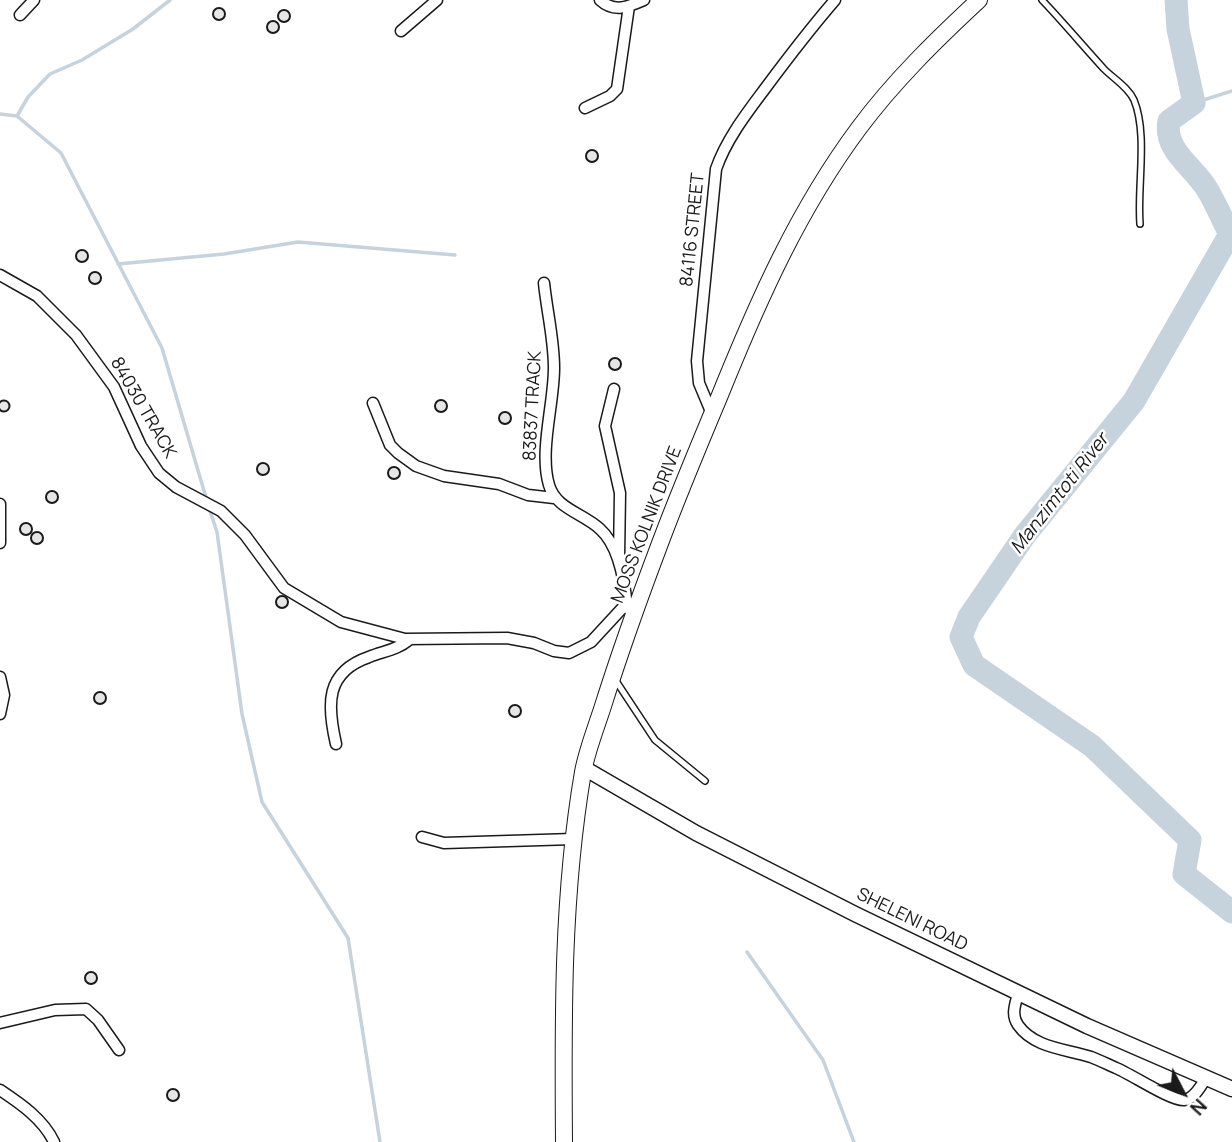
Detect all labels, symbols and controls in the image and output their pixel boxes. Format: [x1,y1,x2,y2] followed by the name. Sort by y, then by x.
[676,172,710,288] street label: 84116 STREET
[519,350,547,462] street label: 83837 TRACK
[105,354,181,462] street label: 84030 TRACK
[1006,429,1114,559] water label: Manzimtoti River
[607,444,687,606] street label: MOSS KOLNIK DRIVE
[853,884,971,956] street label: SHELENI ROAD
[1148,1058,1218,1128] north arrow
[1184,1093,1213,1121] text: N

